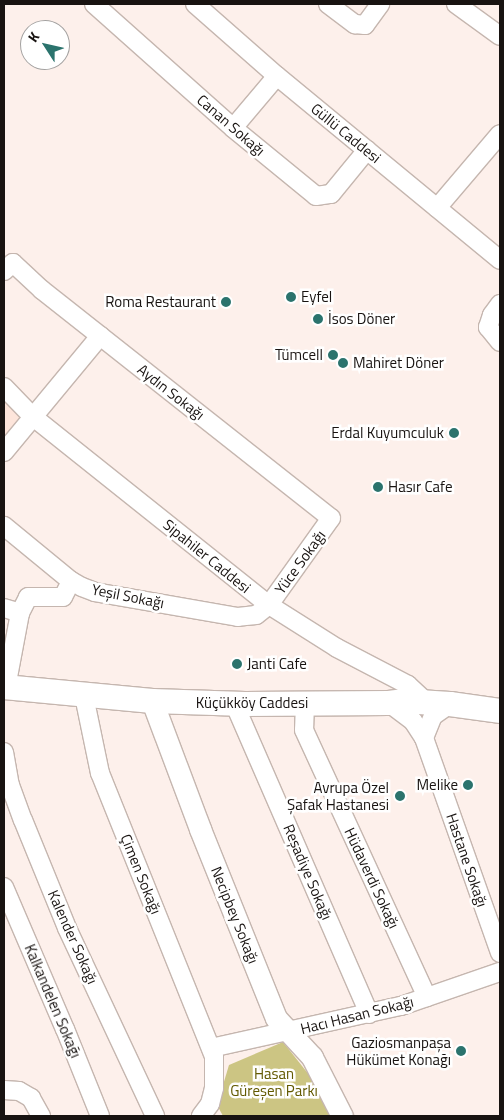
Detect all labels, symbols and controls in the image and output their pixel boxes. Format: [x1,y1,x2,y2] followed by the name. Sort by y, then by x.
[20,20,70,70] north arrow
[22,27,44,46] text: K
[193,91,269,159] street label: Canan Sokağı
[307,99,385,167] street label: Güllü Caddesi
[301,288,332,306] place label: Eyfel
[285,291,297,303] marker: Eyfel
[105,293,216,311] place label: Roma Restaurant
[220,296,232,308] marker: Roma Restaurant
[328,310,395,328] place label: İsos Döner
[312,313,324,325] marker: İsos Döner
[275,346,323,364] place label: Tümcell
[327,349,339,361] marker: Tümcell
[353,354,444,372] place label: Mahiret Döner
[337,357,349,369] marker: Mahiret Döner
[134,360,208,424] street label: Aydın Sokağı
[331,424,444,442] place label: Erdal Kuyumculuk
[448,427,460,439] marker: Erdal Kuyumculuk
[388,478,452,496] place label: Hasır Cafe
[372,481,384,493] marker: Hasır Cafe
[160,515,254,597] street label: Sipahiler Caddesi
[271,527,329,597] street label: Yüce Sokağı
[90,580,166,612] street label: Yeşil Sokağı
[247,655,307,673] place label: Janti Cafe
[231,658,243,670] marker: Janti Cafe
[196,694,308,712] street label: Küçükköy Caddesi
[417,776,458,794] place label: Melike
[287,778,389,813] place label: Avrupa Özel Şafak Hastanesi
[462,779,474,791] marker: Melike
[393,789,407,803] marker: Avrupa Özel Şafak Hastanesi
[443,811,491,909] street label: Hastane Sokağı
[280,822,336,922] street label: Reşadiye Sokağı
[341,825,403,931] street label: Hüdaverdi Sokağı
[117,831,165,917] street label: Çimen Sokağı
[207,864,263,966] street label: Necipbey Sokağı
[44,887,102,987] street label: Kalender Sokağı
[21,941,85,1061] street label: Kalkandelen Sokağı
[299,992,415,1038] street label: Hacı Hasan Sokağı
[346,1033,451,1068] place label: Gaziosmanpaşa Hükümet Konağı
[455,1045,467,1057] marker: Gaziosmanpaşa Hükümet Konağı
[230,1064,318,1099] park label: Hasan Güreşen Parkı

